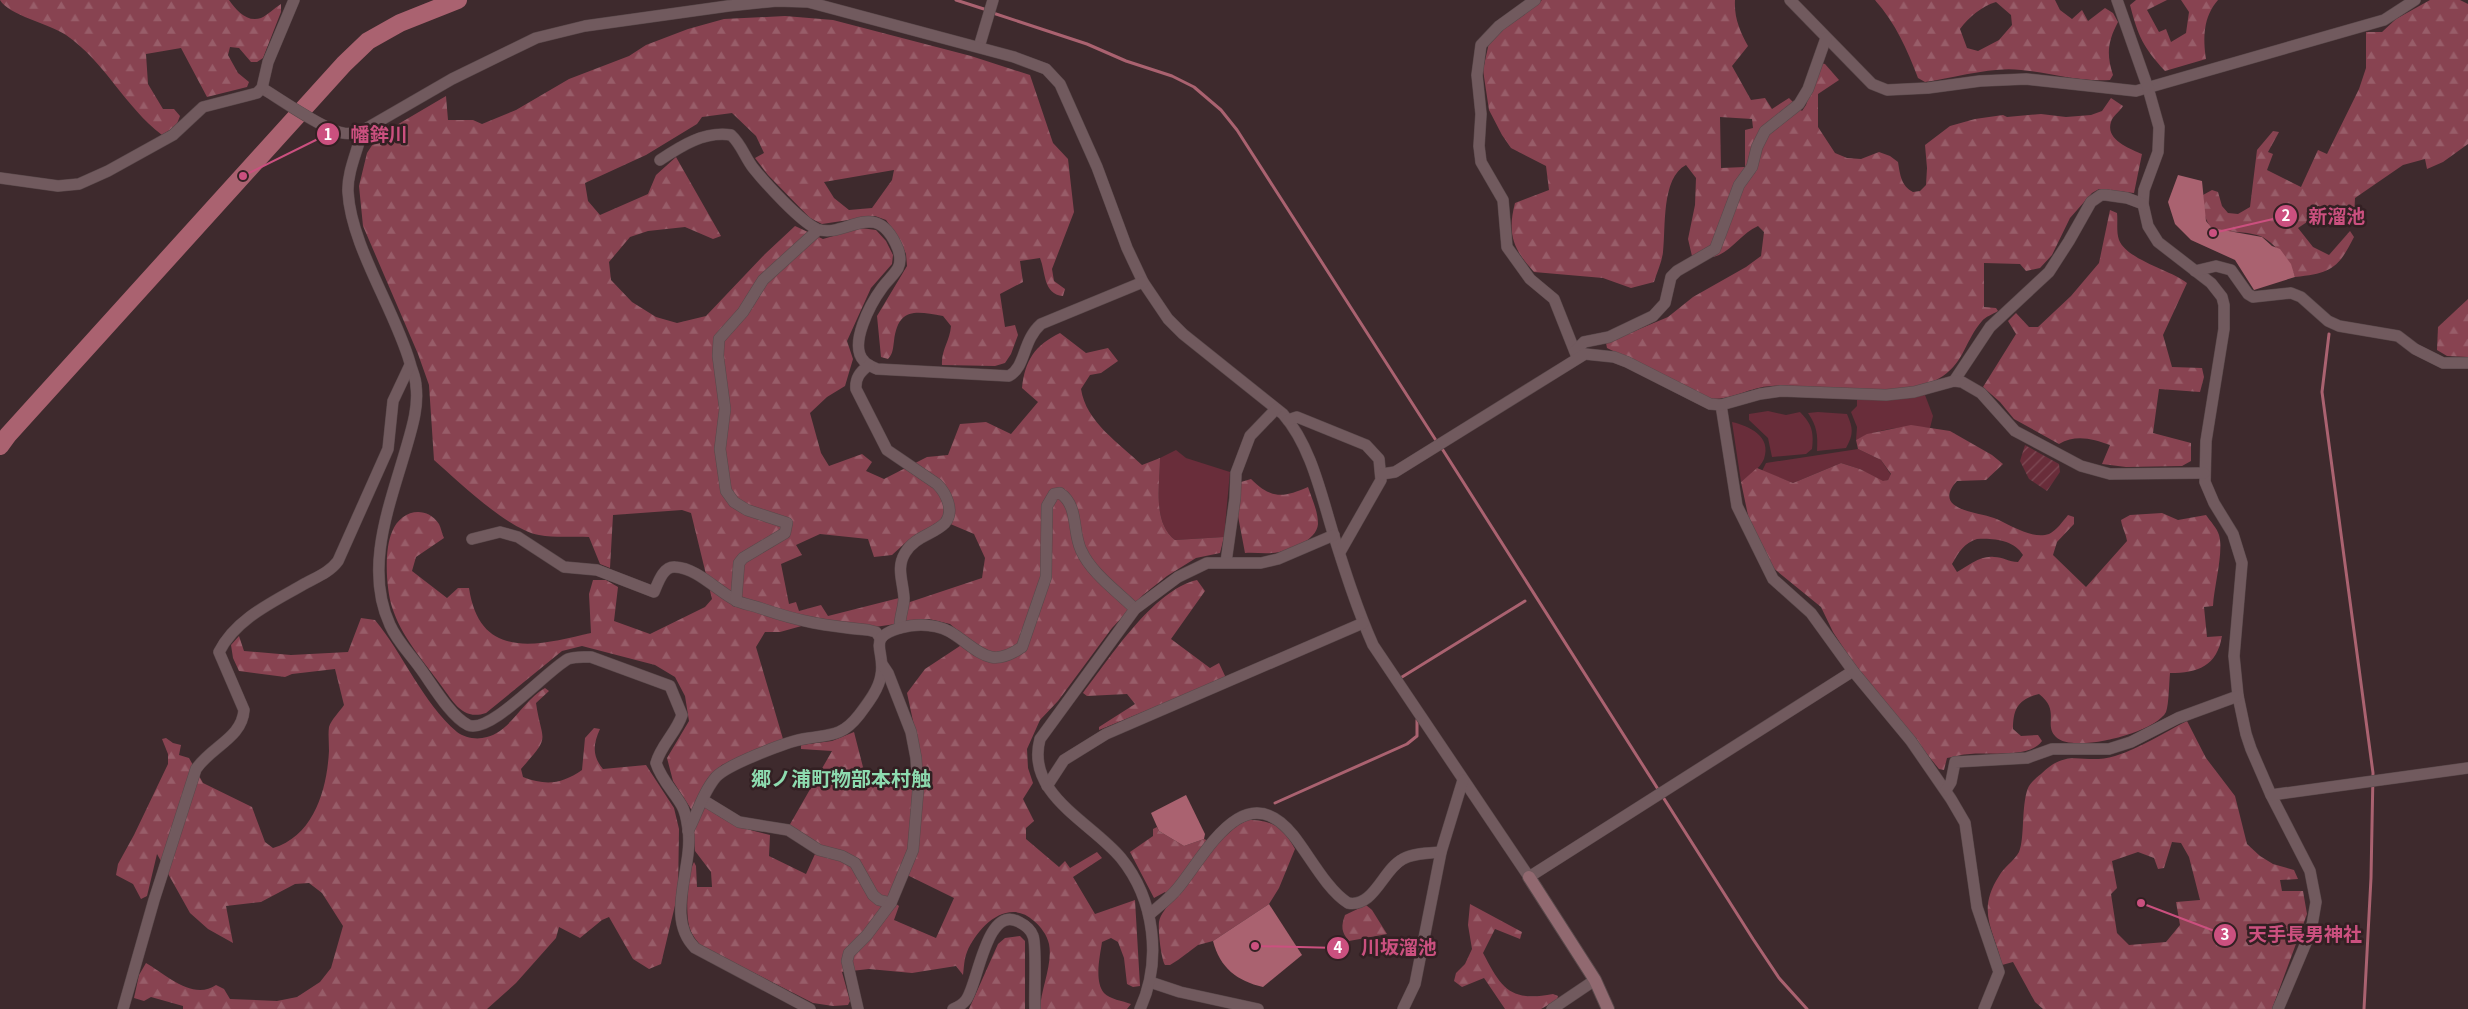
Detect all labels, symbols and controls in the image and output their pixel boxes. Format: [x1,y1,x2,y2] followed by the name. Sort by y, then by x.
[315,117,417,151] callout: 幡鉾川
[350,119,408,146] text: 幡鉾川
[324,123,332,144] text: 1
[2274,199,2376,233] callout: 新溜池
[2308,201,2366,228] text: 新溜池
[2282,204,2291,225] text: 2
[751,763,931,792] district label: 郷ノ浦町物部本村触
[2213,918,2372,952] callout: 天手長男神社
[2248,919,2362,946] text: 天手長男神社
[2221,923,2230,944] text: 3
[1326,931,1447,965] callout: 川坂溜池
[1361,932,1437,959] text: 川坂溜池
[1334,936,1343,957] text: 4

